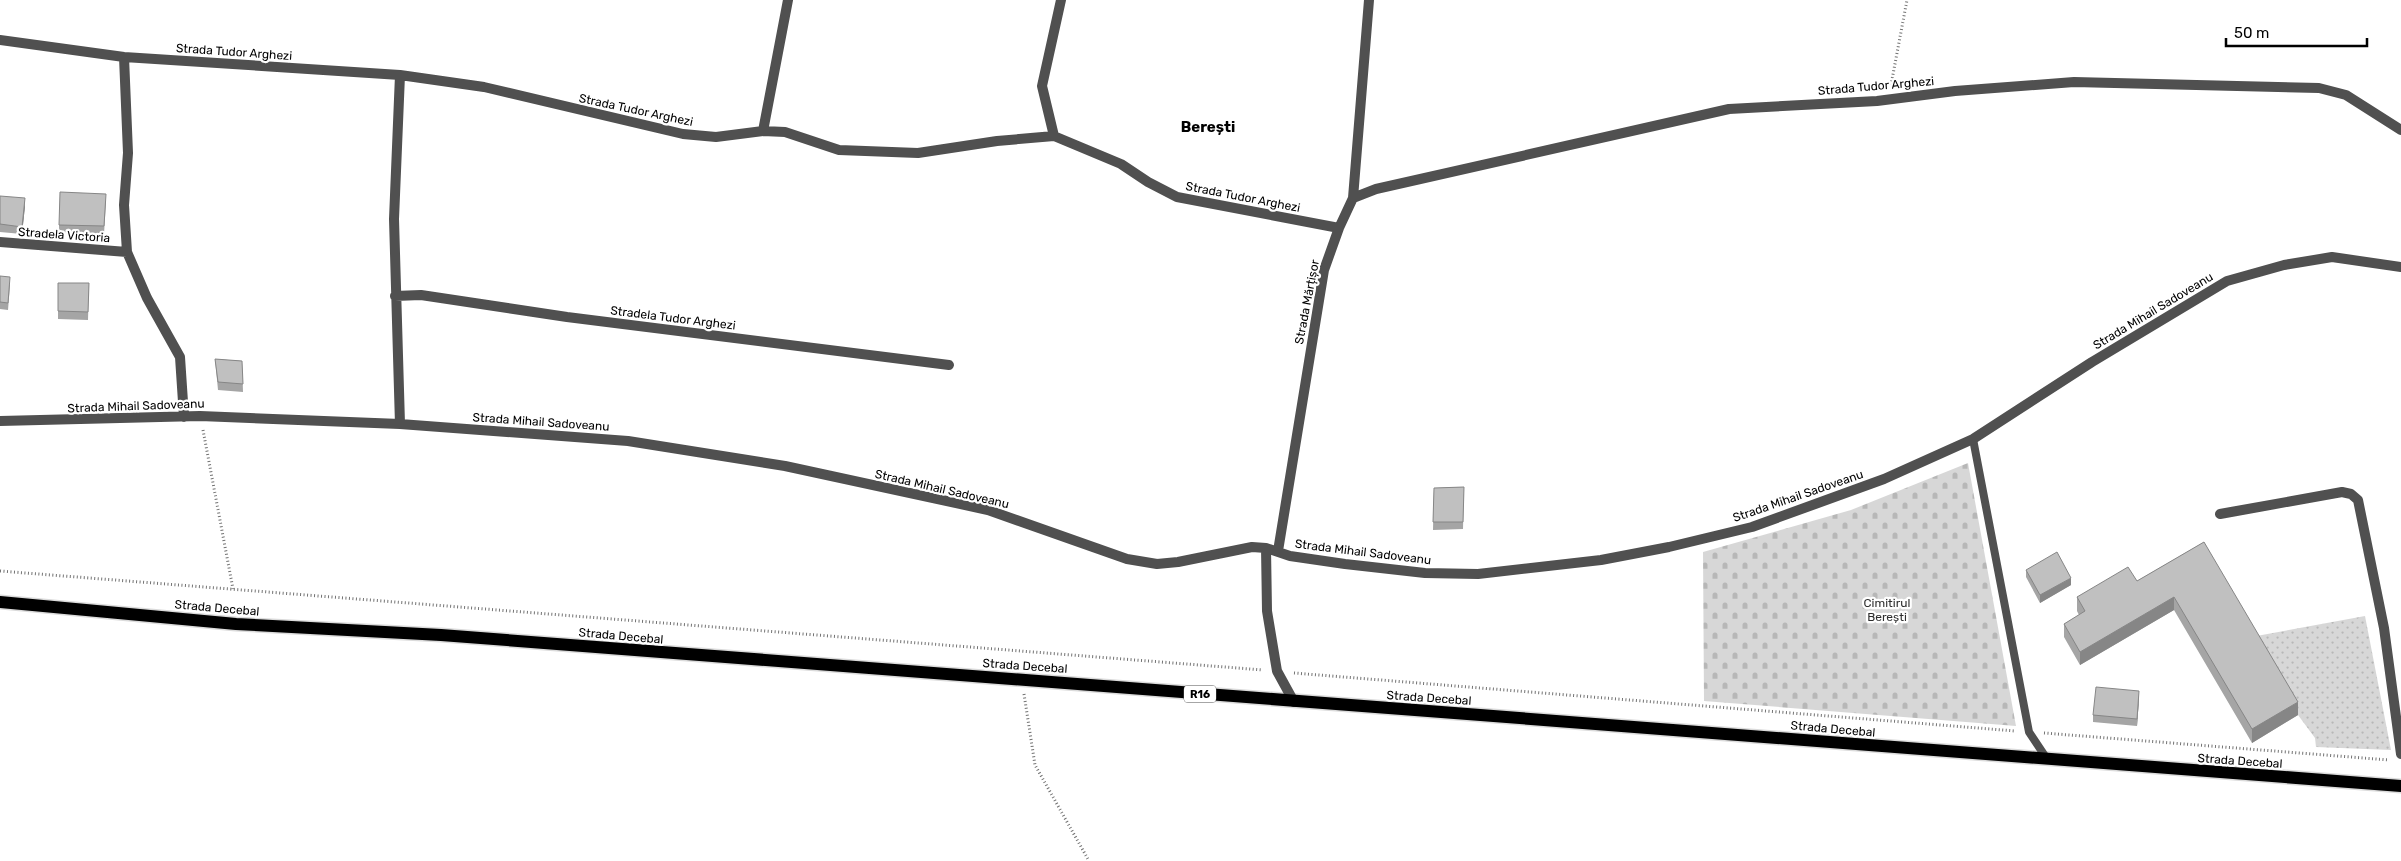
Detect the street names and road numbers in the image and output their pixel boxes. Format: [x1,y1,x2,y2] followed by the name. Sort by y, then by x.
[175,41,293,63] street label: Strada Tudor Arghezi
[1817,74,1935,98] street label: Strada Tudor Arghezi
[578,91,695,129] street label: Strada Tudor Arghezi
[1184,179,1302,215] street label: Strada Tudor Arghezi
[17,225,111,245] street label: Stradela Victoria
[1292,258,1322,345] street label: Strada Mărțișor
[2091,270,2215,352] street label: Strada Mihail Sadoveanu
[610,303,737,333] street label: Stradela Tudor Arghezi
[67,397,205,415] street label: Strada Mihail Sadoveanu
[472,410,610,434] street label: Strada Mihail Sadoveanu
[874,467,1010,511] street label: Strada Mihail Sadoveanu
[1731,467,1865,525] street label: Strada Mihail Sadoveanu
[1294,537,1432,567] street label: Strada Mihail Sadoveanu
[174,597,260,619] street label: Strada Decebal
[578,625,664,647] street label: Strada Decebal
[982,656,1068,676] street label: Strada Decebal
[1184,686,1216,702] road number: R16
[1386,688,1472,708] street label: Strada Decebal
[1790,718,1876,740] street label: Strada Decebal
[2197,751,2283,771] street label: Strada Decebal

